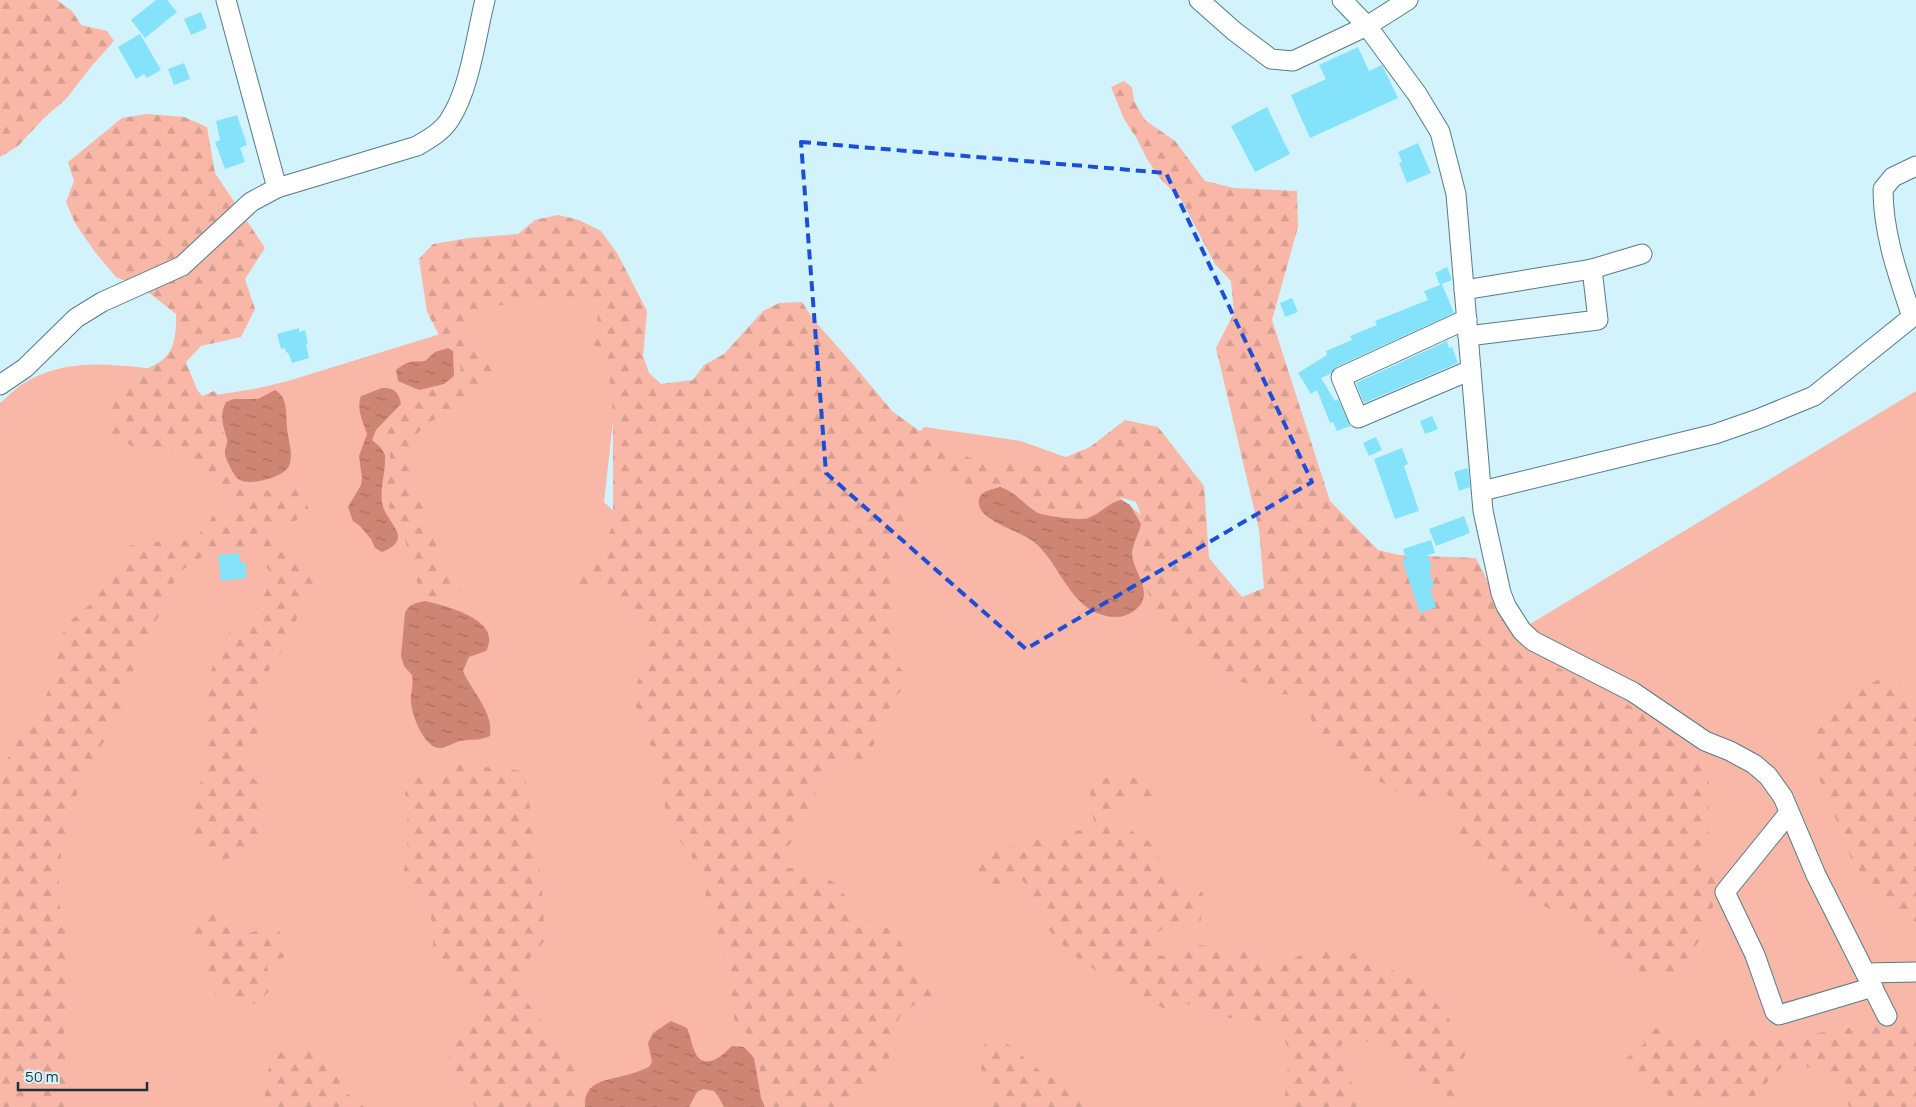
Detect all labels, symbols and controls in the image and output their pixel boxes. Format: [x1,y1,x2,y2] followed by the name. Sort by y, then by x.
[18,1060,146,1092] scale bar
[25,1066,59,1087] text: 50 m

